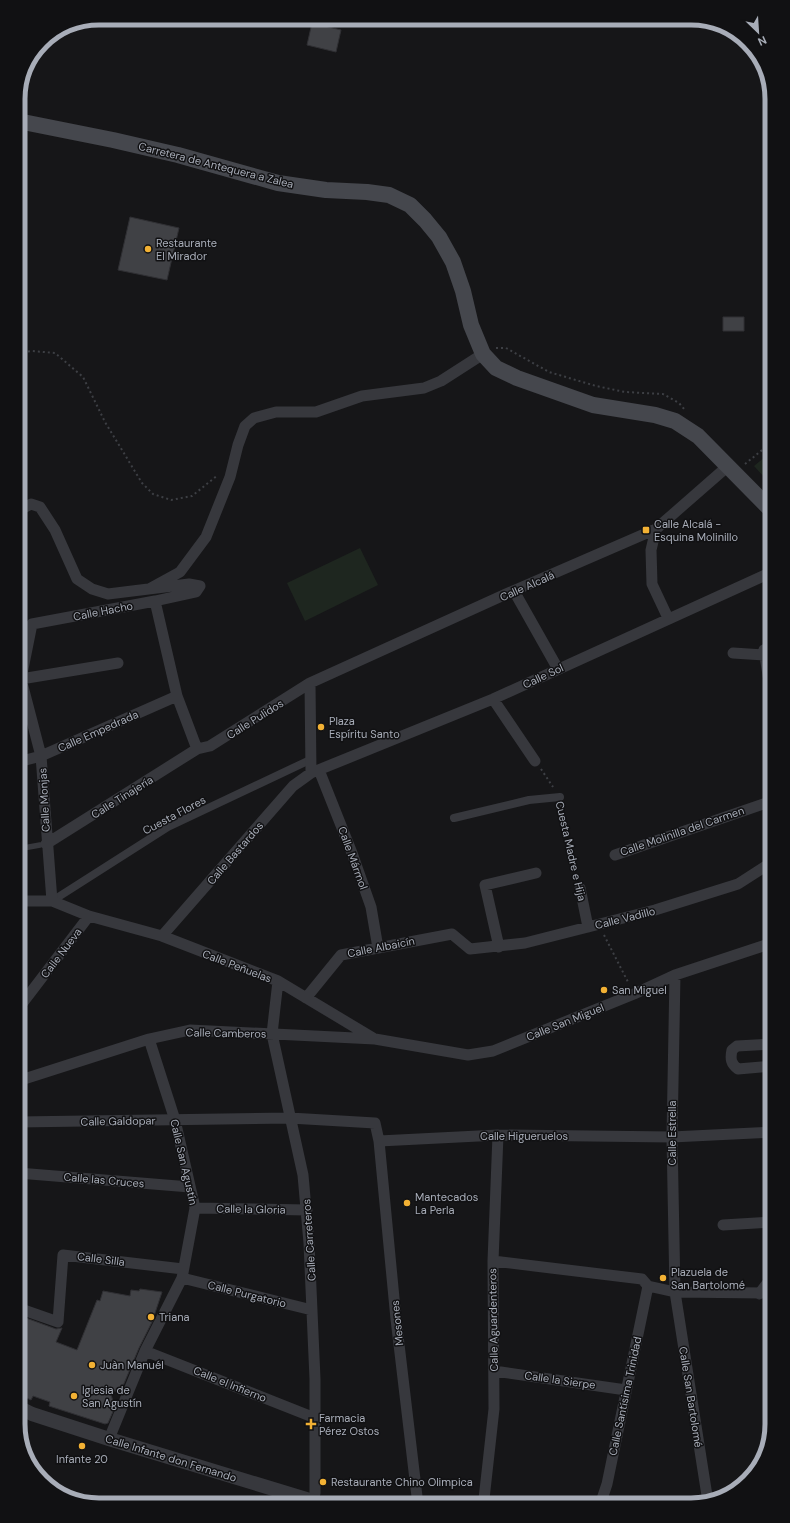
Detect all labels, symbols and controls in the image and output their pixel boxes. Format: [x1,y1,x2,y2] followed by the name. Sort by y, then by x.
[738,12,778,52] north arrow
[756,33,769,49] text: N
[137,139,295,191] street label: Carretera de Antequera a Zalea
[156,236,217,263] place label: Restaurante El Mirador
[143,244,153,254] marker: Restaurante El Mirador
[654,517,738,544] place label: Calle Alcalá - Esquina Molinillo
[641,525,651,535] marker: Calle Alcalá - Esquina Molinillo
[497,568,557,604] street label: Calle Alcalá
[72,598,134,624] street label: Calle Hacho
[520,661,566,691] street label: Calle Sol
[224,696,286,742] street label: Calle Pulidos
[55,707,141,755] street label: Calle Empedrada
[329,714,400,741] place label: Plaza Espíritu Santo
[316,722,326,732] marker: Plaza Espíritu Santo
[35,768,53,832] street label: Calle Monjas
[88,772,156,822] street label: Calle Tinajería
[140,793,208,837] street label: Cuesta Flores
[553,800,589,902] street label: Cuesta Madre e Hija
[618,803,746,859] street label: Calle Molinilla del Carmen
[204,819,266,887] street label: Calle Bastardos
[335,825,371,891] street label: Calle Mármol
[593,904,657,932] street label: Calle Vadillo
[38,925,84,981] street label: Calle Nueva
[346,934,416,960] street label: Calle Albaicín
[200,946,274,986] street label: Calle Peñuelas
[612,983,667,997] place label: San Miguel
[599,985,609,995] marker: San Miguel
[524,1000,606,1044] street label: Calle San Miguel
[186,1025,266,1041] street label: Calle Camberos
[665,1101,679,1165] street label: Calle Estrella
[80,1113,156,1129] street label: Calle Galdopar
[167,1118,201,1206] street label: Calle San Agustín
[480,1129,568,1143] street label: Calle Higueruelos
[63,1169,145,1191] street label: Calle las Cruces
[415,1190,478,1217] place label: Mantecados La Perla
[402,1198,412,1208] marker: Mantecados La Perla
[299,1199,319,1281] street label: Calle Carreteros
[216,1201,286,1217] street label: Calle la Gloria
[76,1249,126,1269] street label: Calle Silla
[671,1265,745,1292] place label: Plazuela de San Bartolomé
[485,1268,501,1372] street label: Calle Aguardenteros
[658,1273,668,1283] marker: Plazuela de San Bartolomé
[206,1277,288,1311] street label: Calle Purgatorio
[388,1300,406,1346] street label: Mesones
[159,1310,190,1324] place label: Triana
[146,1312,156,1322] marker: Triana
[606,1335,644,1457] street label: Calle Santísima Trinidad
[676,1346,706,1448] street label: Calle San Bartolomé
[100,1358,164,1372] place label: Juàn Manuél
[87,1360,97,1370] marker: Juàn Manuél
[191,1363,269,1405] street label: Calle el Infierno
[523,1368,597,1392] street label: Calle la Sierpe
[82,1383,142,1410] place label: Iglesia de San Agustín
[69,1391,79,1401] marker: Iglesia de San Agustín
[319,1411,379,1438] place label: Farmacia Pérez Ostos
[306,1419,316,1429] marker: Farmacia Pérez Ostos
[104,1431,238,1485] street label: Calle Infante don Fernando
[77,1441,87,1451] marker: Infante 20
[56,1452,108,1466] place label: Infante 20
[331,1475,473,1489] place label: Restaurante Chino Olimpica
[318,1477,328,1487] marker: Restaurante Chino Olimpica

